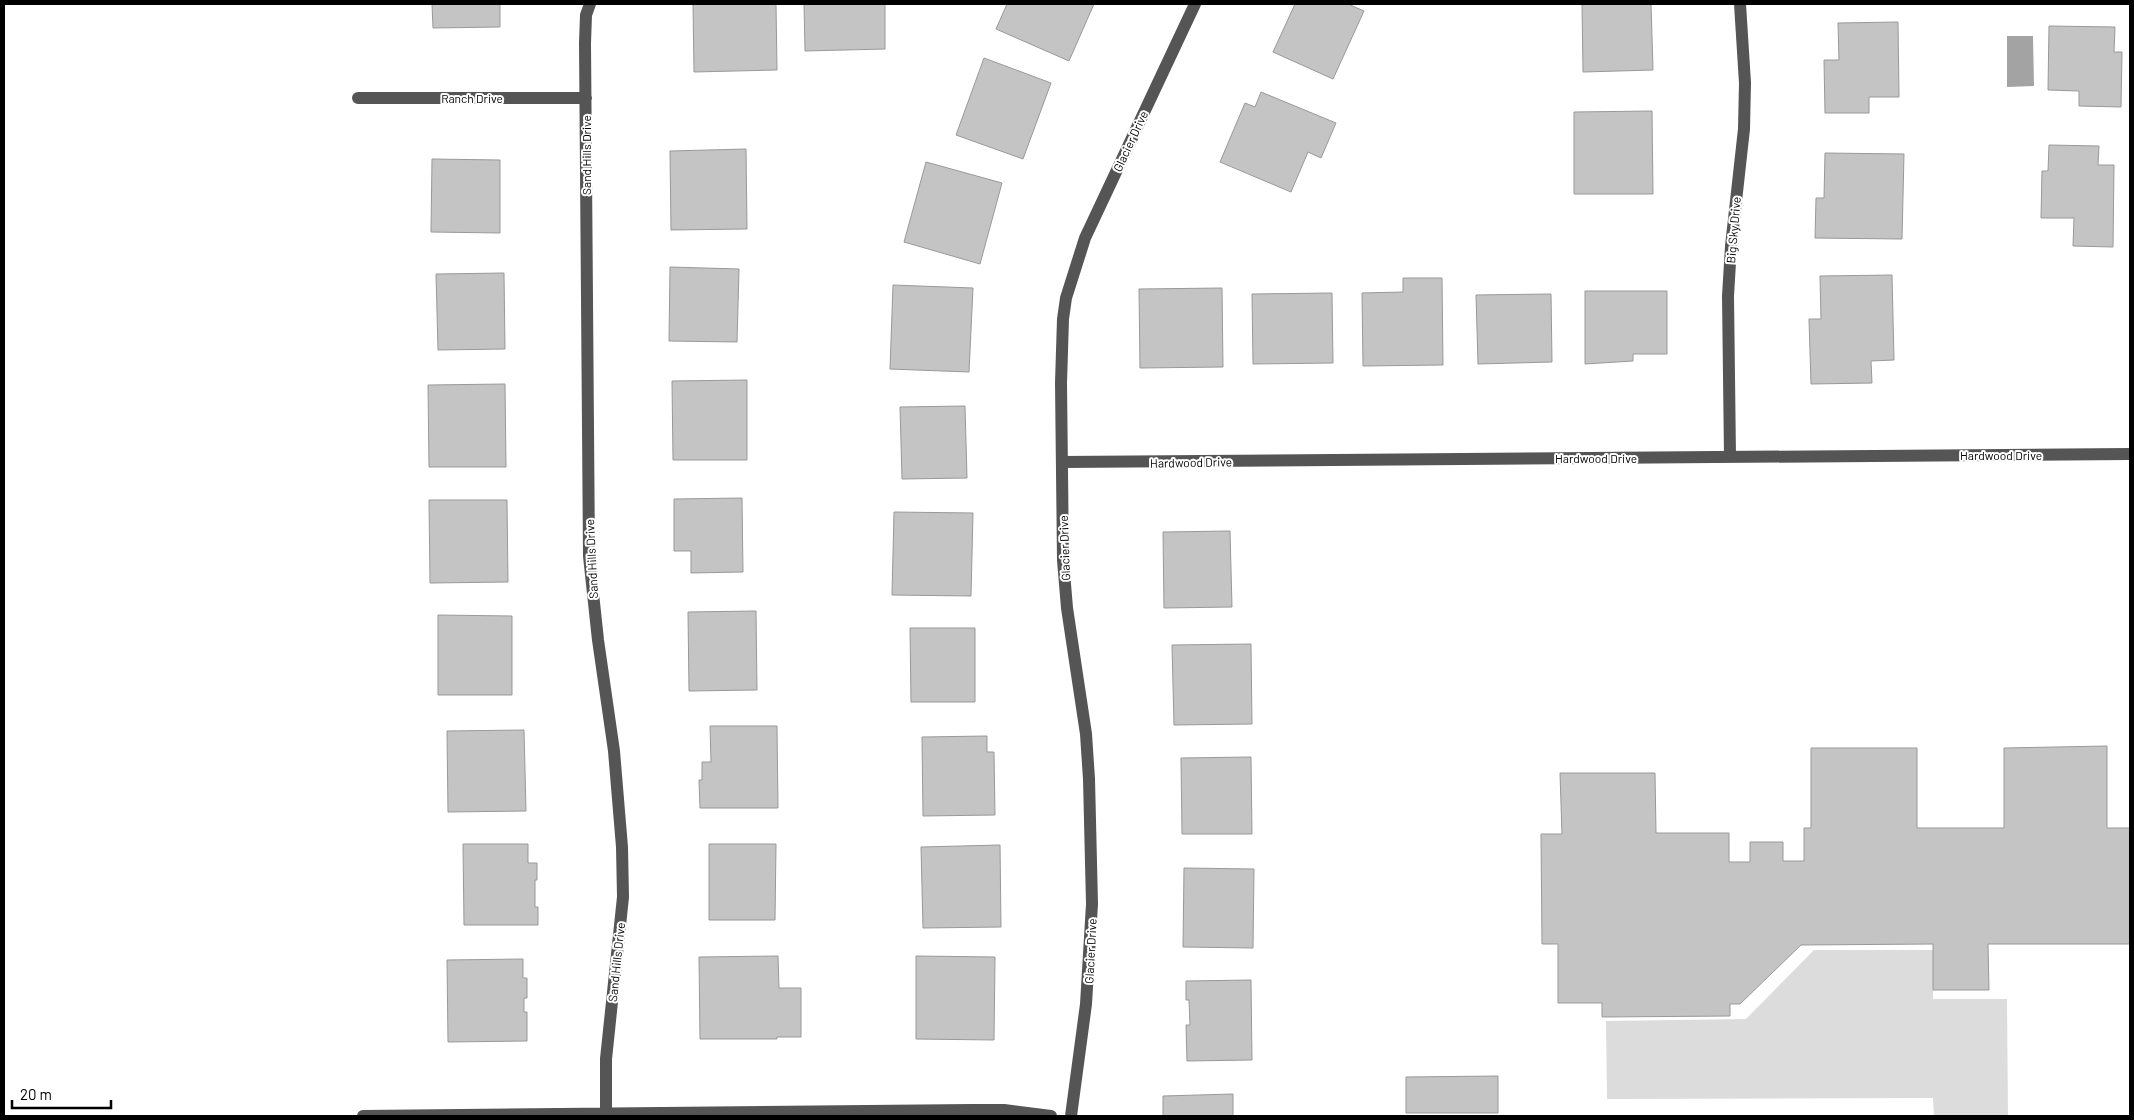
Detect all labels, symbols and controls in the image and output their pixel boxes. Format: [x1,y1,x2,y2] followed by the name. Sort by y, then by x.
[441,91,503,105] street label: Ranch Drive
[1110,108,1150,174] street label: Glacier Drive
[579,115,593,195] street label: Sand Hills Drive
[1723,196,1743,264] street label: Big Sky Drive
[1960,448,2042,462] street label: Hardwood Drive
[1555,451,1637,465] street label: Hardwood Drive
[1150,454,1232,470] street label: Hardwood Drive
[1056,515,1072,581] street label: Glacier Drive
[582,519,600,599] street label: Sand Hills Drive
[1081,918,1099,984] street label: Glacier Drive
[605,922,627,1002] street label: Sand Hills Drive
[12,1078,111,1110] scale bar
[20,1085,52,1103] text: 20 m

